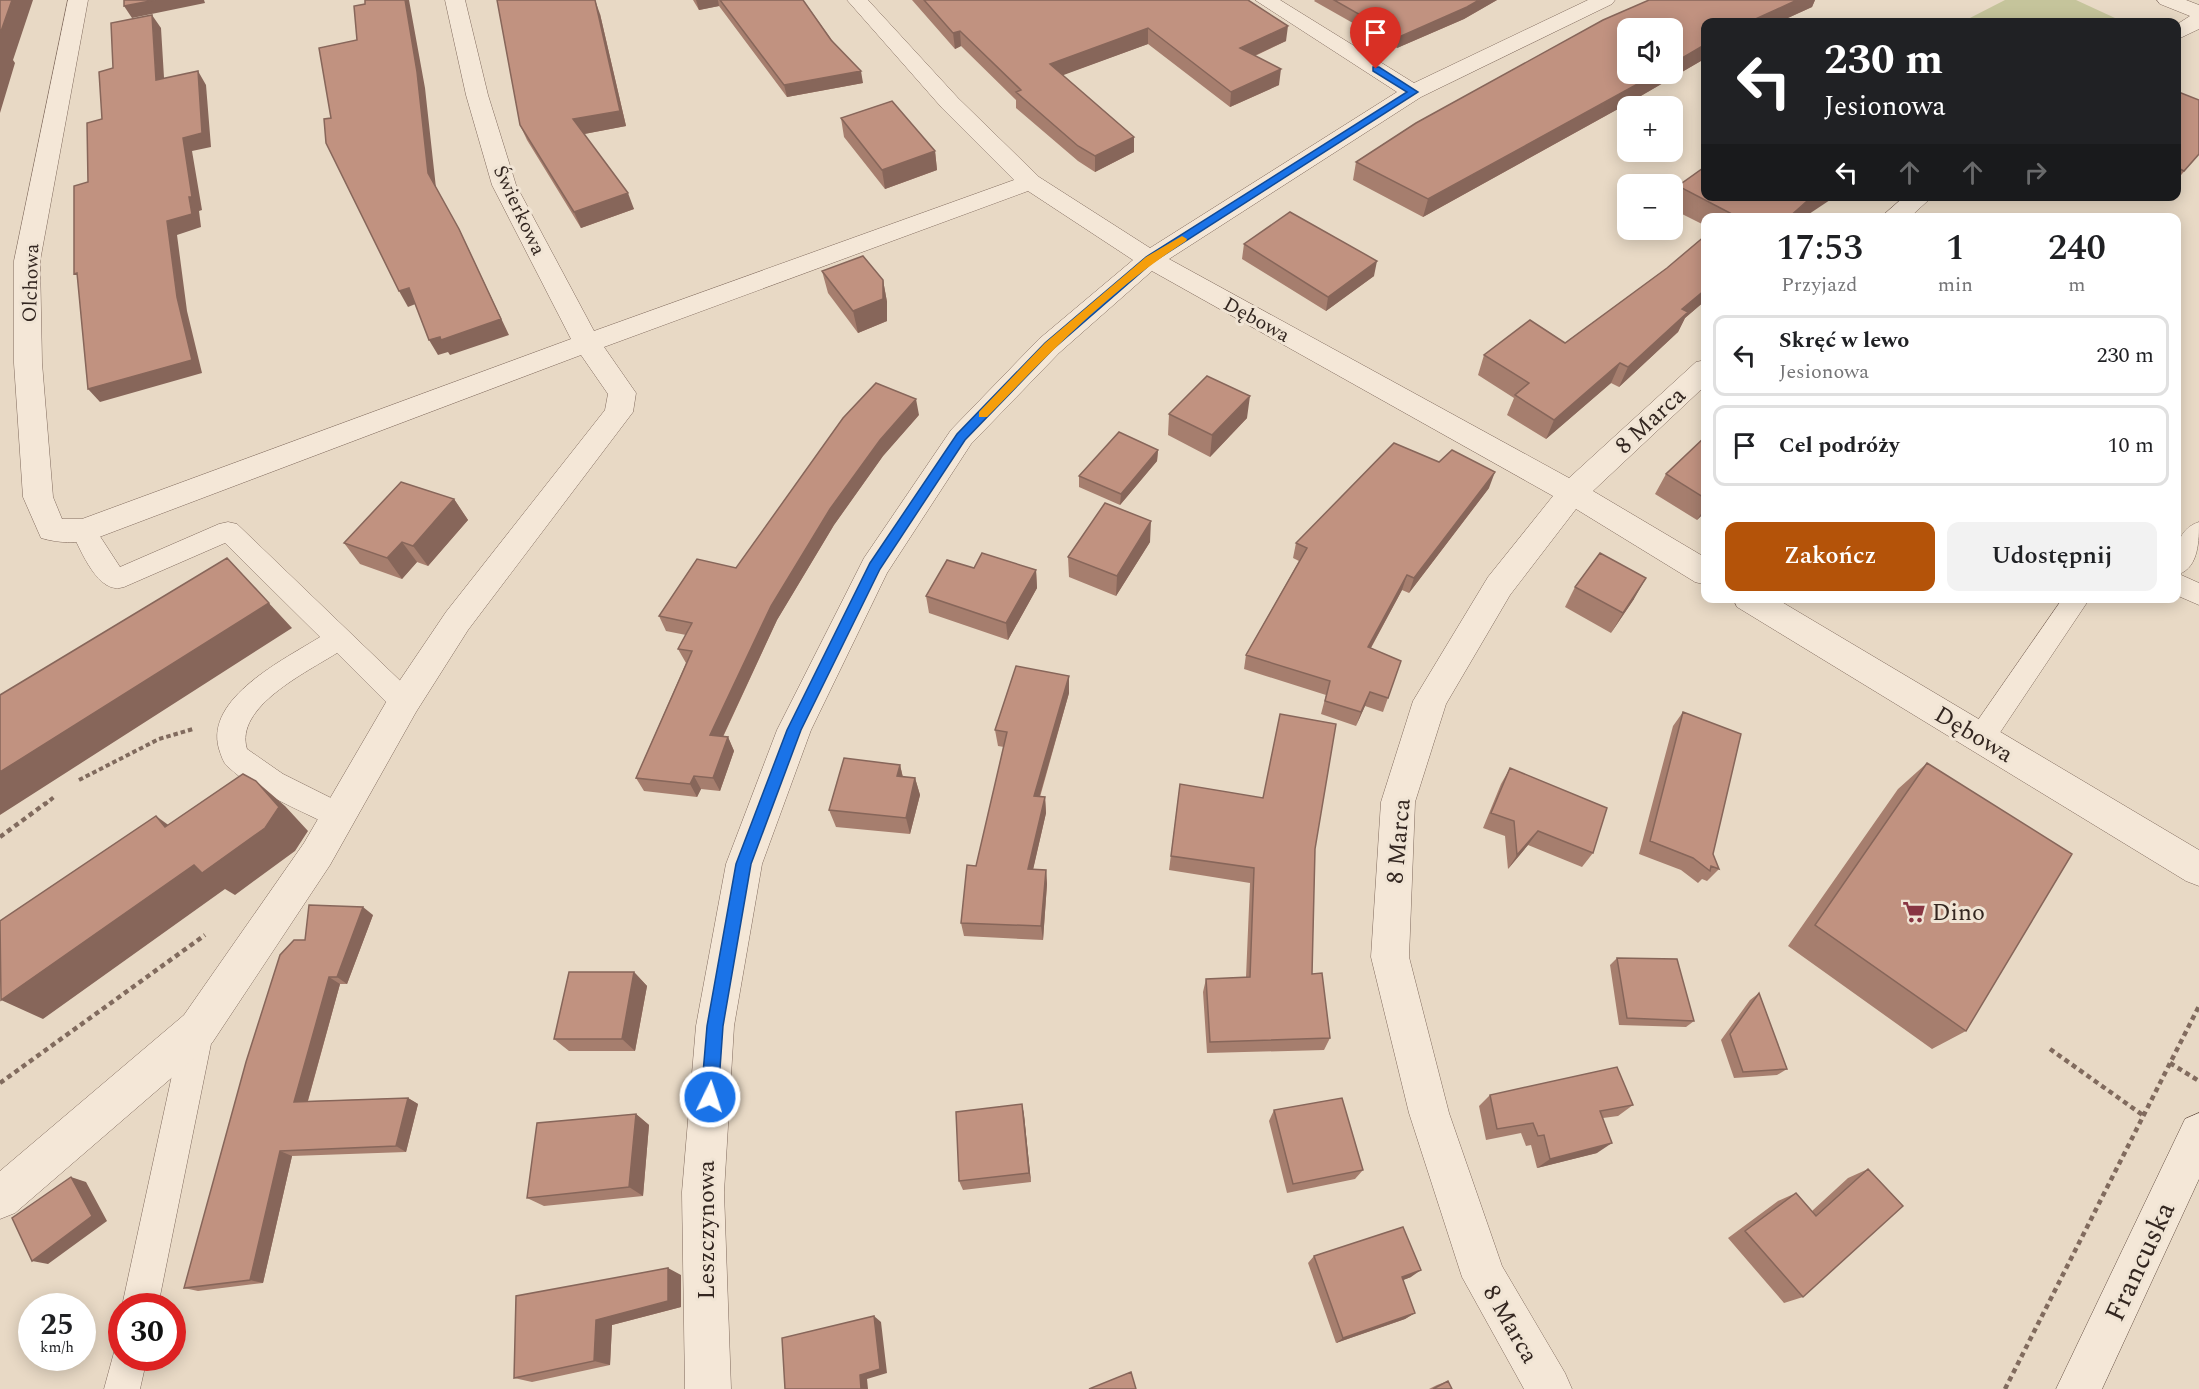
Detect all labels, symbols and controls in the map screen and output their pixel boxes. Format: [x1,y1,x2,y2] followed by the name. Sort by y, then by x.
[1350,7,1401,69] pin
[1359,16,1392,49] icon: arrive
[1617,18,1683,240] map controls
[1617,18,1683,84] button: sound
[1824,29,1943,92] text: 230 m
[1725,42,1803,120] icon: left
[1824,86,1946,128] text: Jesionowa
[1617,96,1683,162] button: +
[1830,156,1863,189] icon: left
[1893,156,1926,189] icon: ahead
[1956,156,1989,189] icon: ahead
[2019,156,2052,189] icon: right
[485,160,553,261] street label: Świerkowa
[1617,174,1683,240] button: −
[1776,221,1863,276] text: 17:53
[1946,221,1965,276] text: 1
[2048,221,2106,276] text: 240
[15,243,47,323] street label: Olchowa
[1781,270,1858,300] text: Przyjazd
[1938,270,1973,300] text: min
[2068,270,2086,300] text: m
[1218,289,1296,351] street label: Dębowa
[1779,324,1909,357] text: Skręć w lewo
[1728,339,1761,372] icon: left
[2097,339,2154,372] text: 230 m
[1779,357,1869,387] text: Jesionowa
[1607,378,1694,463] street label: 8 Marca
[1728,429,1761,462] icon: arrive
[1779,429,1899,462] text: Cel podróży
[2108,429,2154,462] text: 10 m
[1725,522,1935,591] button: Zakończ
[1947,522,2157,591] button: Udostępnij
[1927,697,2020,773] street label: Dębowa
[1377,797,1421,885] street label: 8 Marca
[1932,895,1985,931] place label: Dino
[1901,899,1927,925] supermarket icon: Dino
[678,1065,742,1129] position arrow
[689,1160,725,1300] street label: Leszczynowa
[2094,1194,2187,1329] street label: Francuska
[1473,1278,1547,1371] street label: 8 Marca
[108,1293,186,1371] speed limit sign: 30
[40,1302,74,1348] text: 25
[40,1336,74,1359] text: km/h

